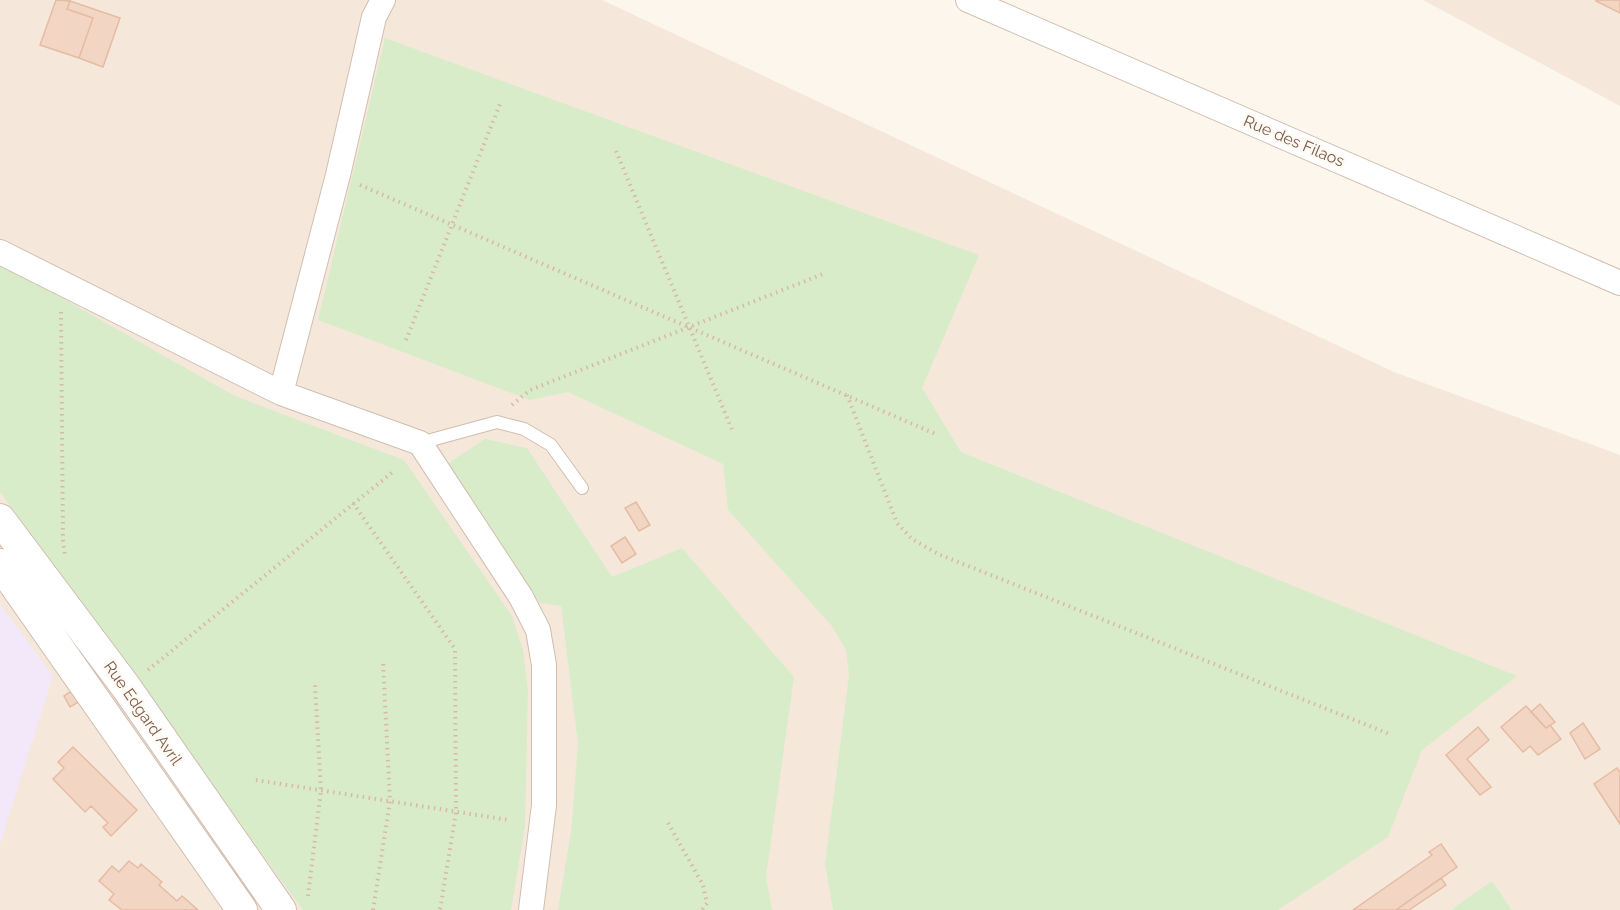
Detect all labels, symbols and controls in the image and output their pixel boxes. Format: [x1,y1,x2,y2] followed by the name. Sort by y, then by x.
[1241,111,1348,171] street label: Rue des Filaos
[100,657,186,769] street label: Rue Edgard Avril

